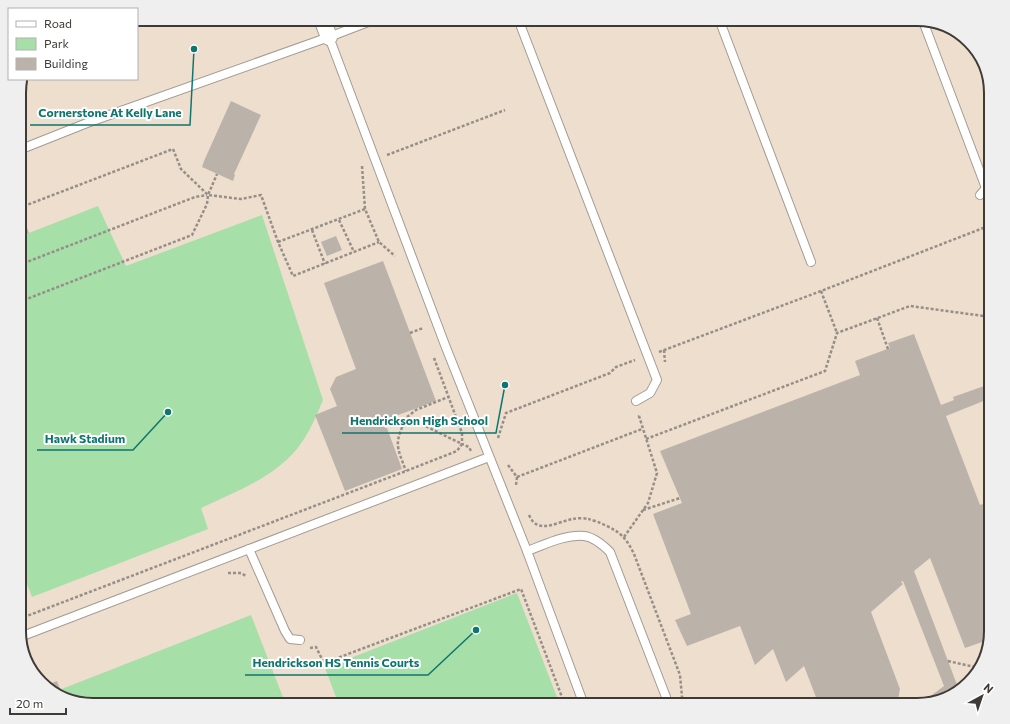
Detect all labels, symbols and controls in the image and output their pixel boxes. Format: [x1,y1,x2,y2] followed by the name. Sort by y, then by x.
[8,8,138,80] legend
[44,16,72,30] text: Road
[44,36,70,50] text: Park
[44,56,88,70] text: Building
[30,101,190,125] callout: Cornerstone At Kelly Lane
[38,105,182,119] text: Cornerstone At Kelly Lane
[342,409,496,433] callout: Hendrickson High School
[350,413,488,427] text: Hendrickson High School
[37,426,133,450] callout: Hawk Stadium
[45,431,125,445] text: Hawk Stadium
[245,651,428,675] callout: Hendrickson HS Tennis Courts
[253,655,420,669] text: Hendrickson HS Tennis Courts
[962,676,1002,716] north arrow
[981,680,996,696] text: N
[10,690,66,716] scale bar
[16,696,43,710] text: 20 m

